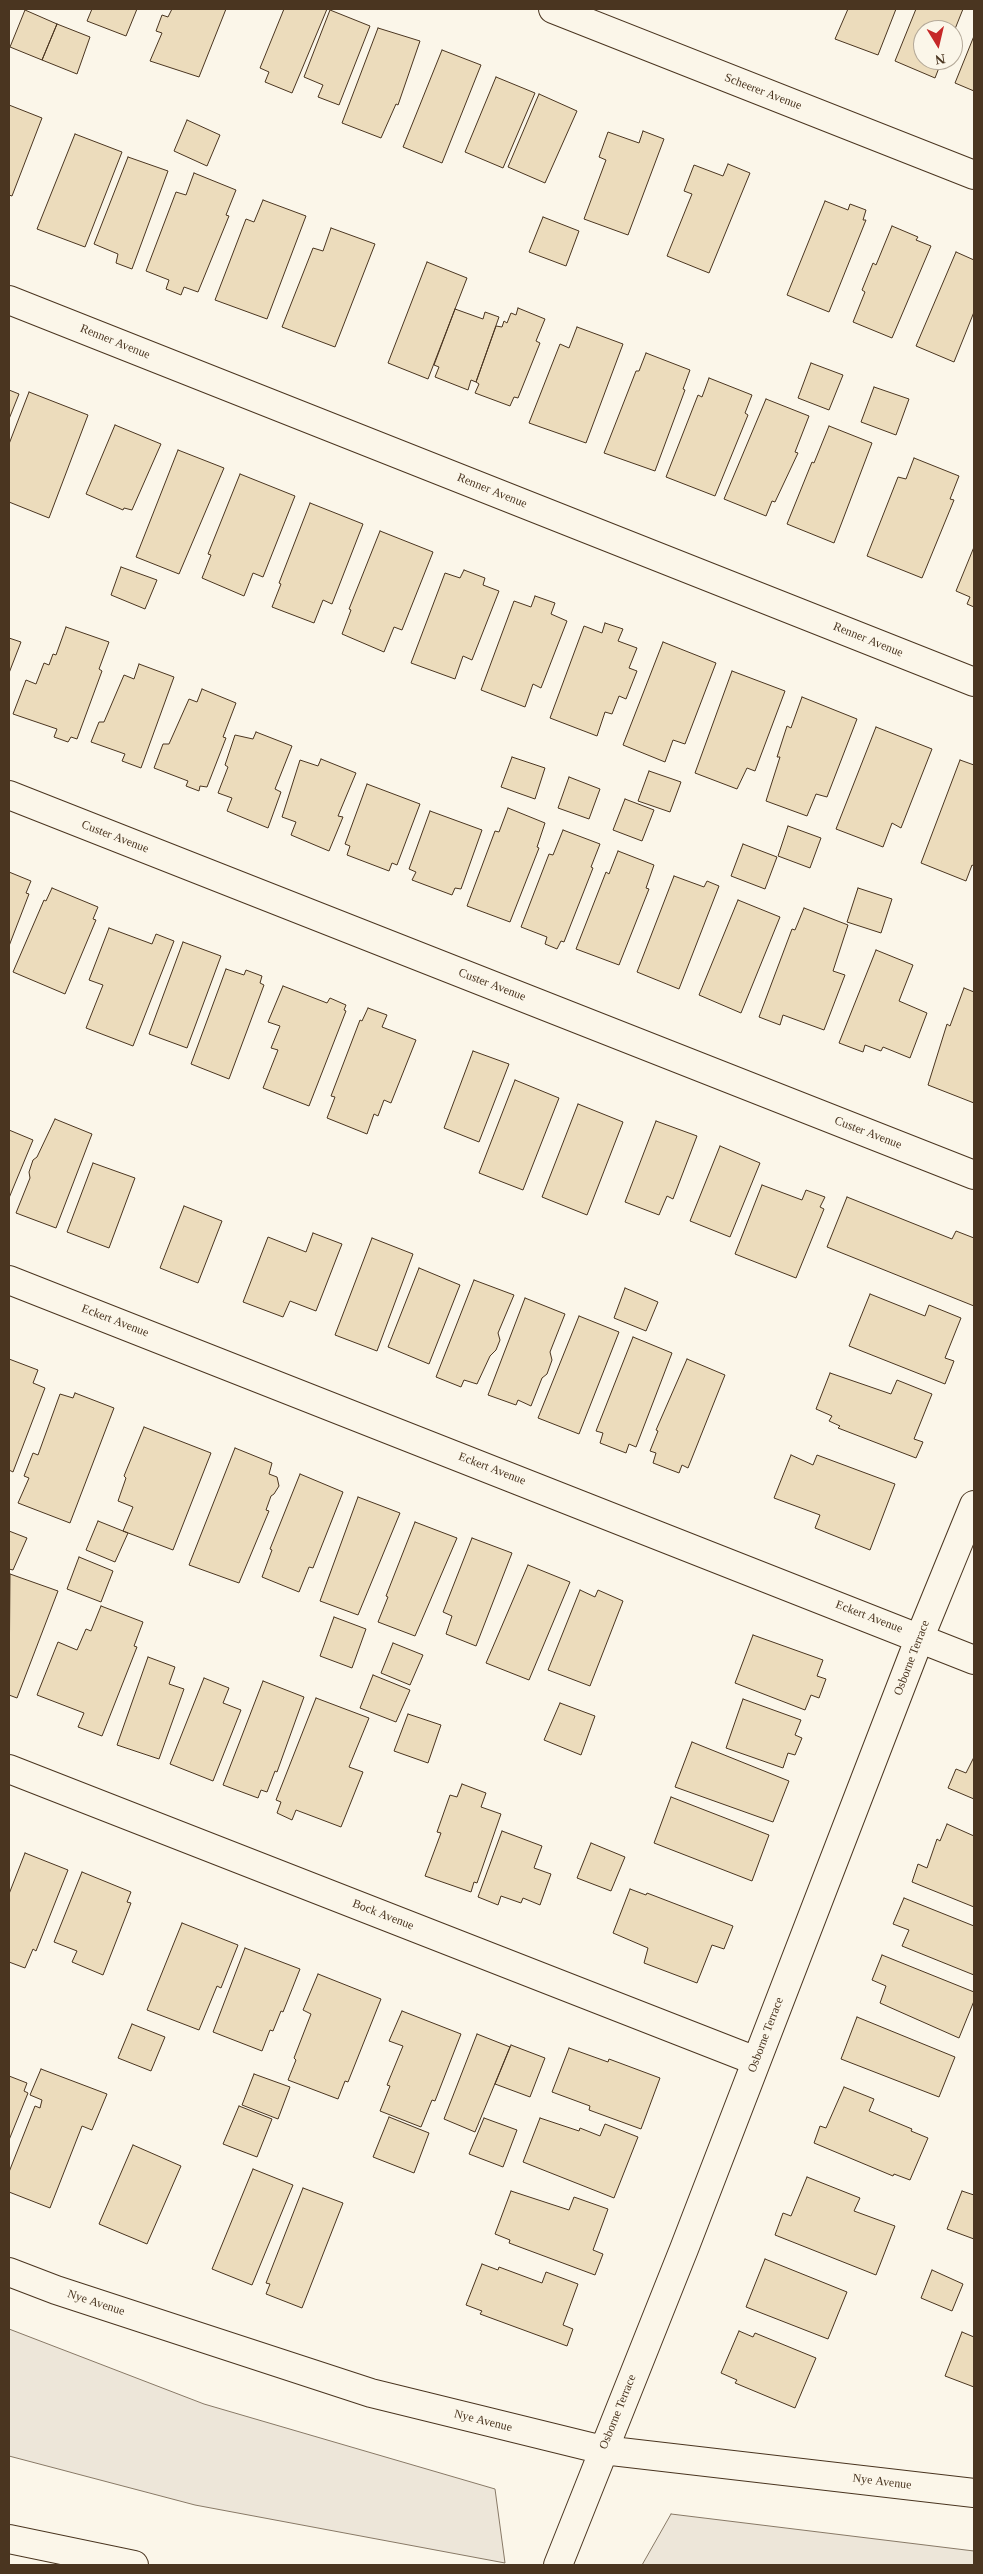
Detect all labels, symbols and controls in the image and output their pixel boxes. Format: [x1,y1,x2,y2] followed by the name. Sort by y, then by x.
[913,20,963,70] north arrow
[934,51,946,68] text: N
[722,71,804,113] street label: Scheerer Avenue
[78,321,152,363] street label: Renner Avenue
[455,470,529,512] street label: Renner Avenue
[831,619,905,661] street label: Renner Avenue
[79,818,151,856] street label: Custer Avenue
[456,966,528,1004] street label: Custer Avenue
[832,1114,904,1152] street label: Custer Avenue
[79,1302,151,1340] street label: Eckert Avenue
[456,1450,528,1488] street label: Eckert Avenue
[833,1598,905,1636] street label: Eckert Avenue
[891,1618,933,1698] street label: Osborne Terrace
[350,1897,416,1933] street label: Bock Avenue
[745,1995,787,2075] street label: Osborne Terrace
[66,2287,126,2319] street label: Nye Avenue
[596,2372,640,2452] street label: Osborne Terrace
[452,2407,514,2435] street label: Nye Avenue
[852,2471,912,2493] street label: Nye Avenue

